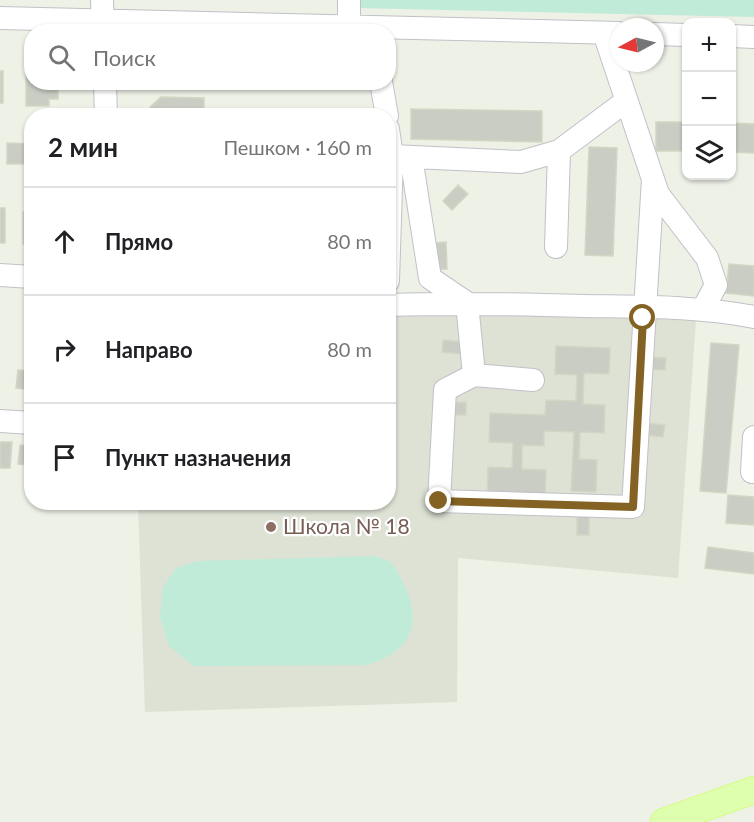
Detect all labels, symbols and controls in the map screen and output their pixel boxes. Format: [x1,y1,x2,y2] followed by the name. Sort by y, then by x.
[610,18,664,72] north arrow
[682,18,736,180] map controls
[682,18,736,72] button: +
[24,24,396,90] search box
[45,41,78,74] icon: search
[93,44,156,71] text: Поиск
[682,72,736,126] button: −
[682,126,736,180] button: layers
[48,131,118,163] text: 2 мин
[223,135,372,159] text: Пешком · 160 m
[48,225,81,258] icon: ahead
[105,228,173,255] text: Прямо
[327,229,372,253] text: 80 m
[629,304,655,330] route start
[48,333,81,366] icon: right
[105,336,193,363] text: Направо
[327,337,372,361] text: 80 m
[48,441,81,474] icon: arrive
[105,444,291,471] text: Пункт назначения
[425,487,451,513] route end
[283,513,410,538] place label: Школа № 18
[264,520,278,534] marker: Школа № 18

